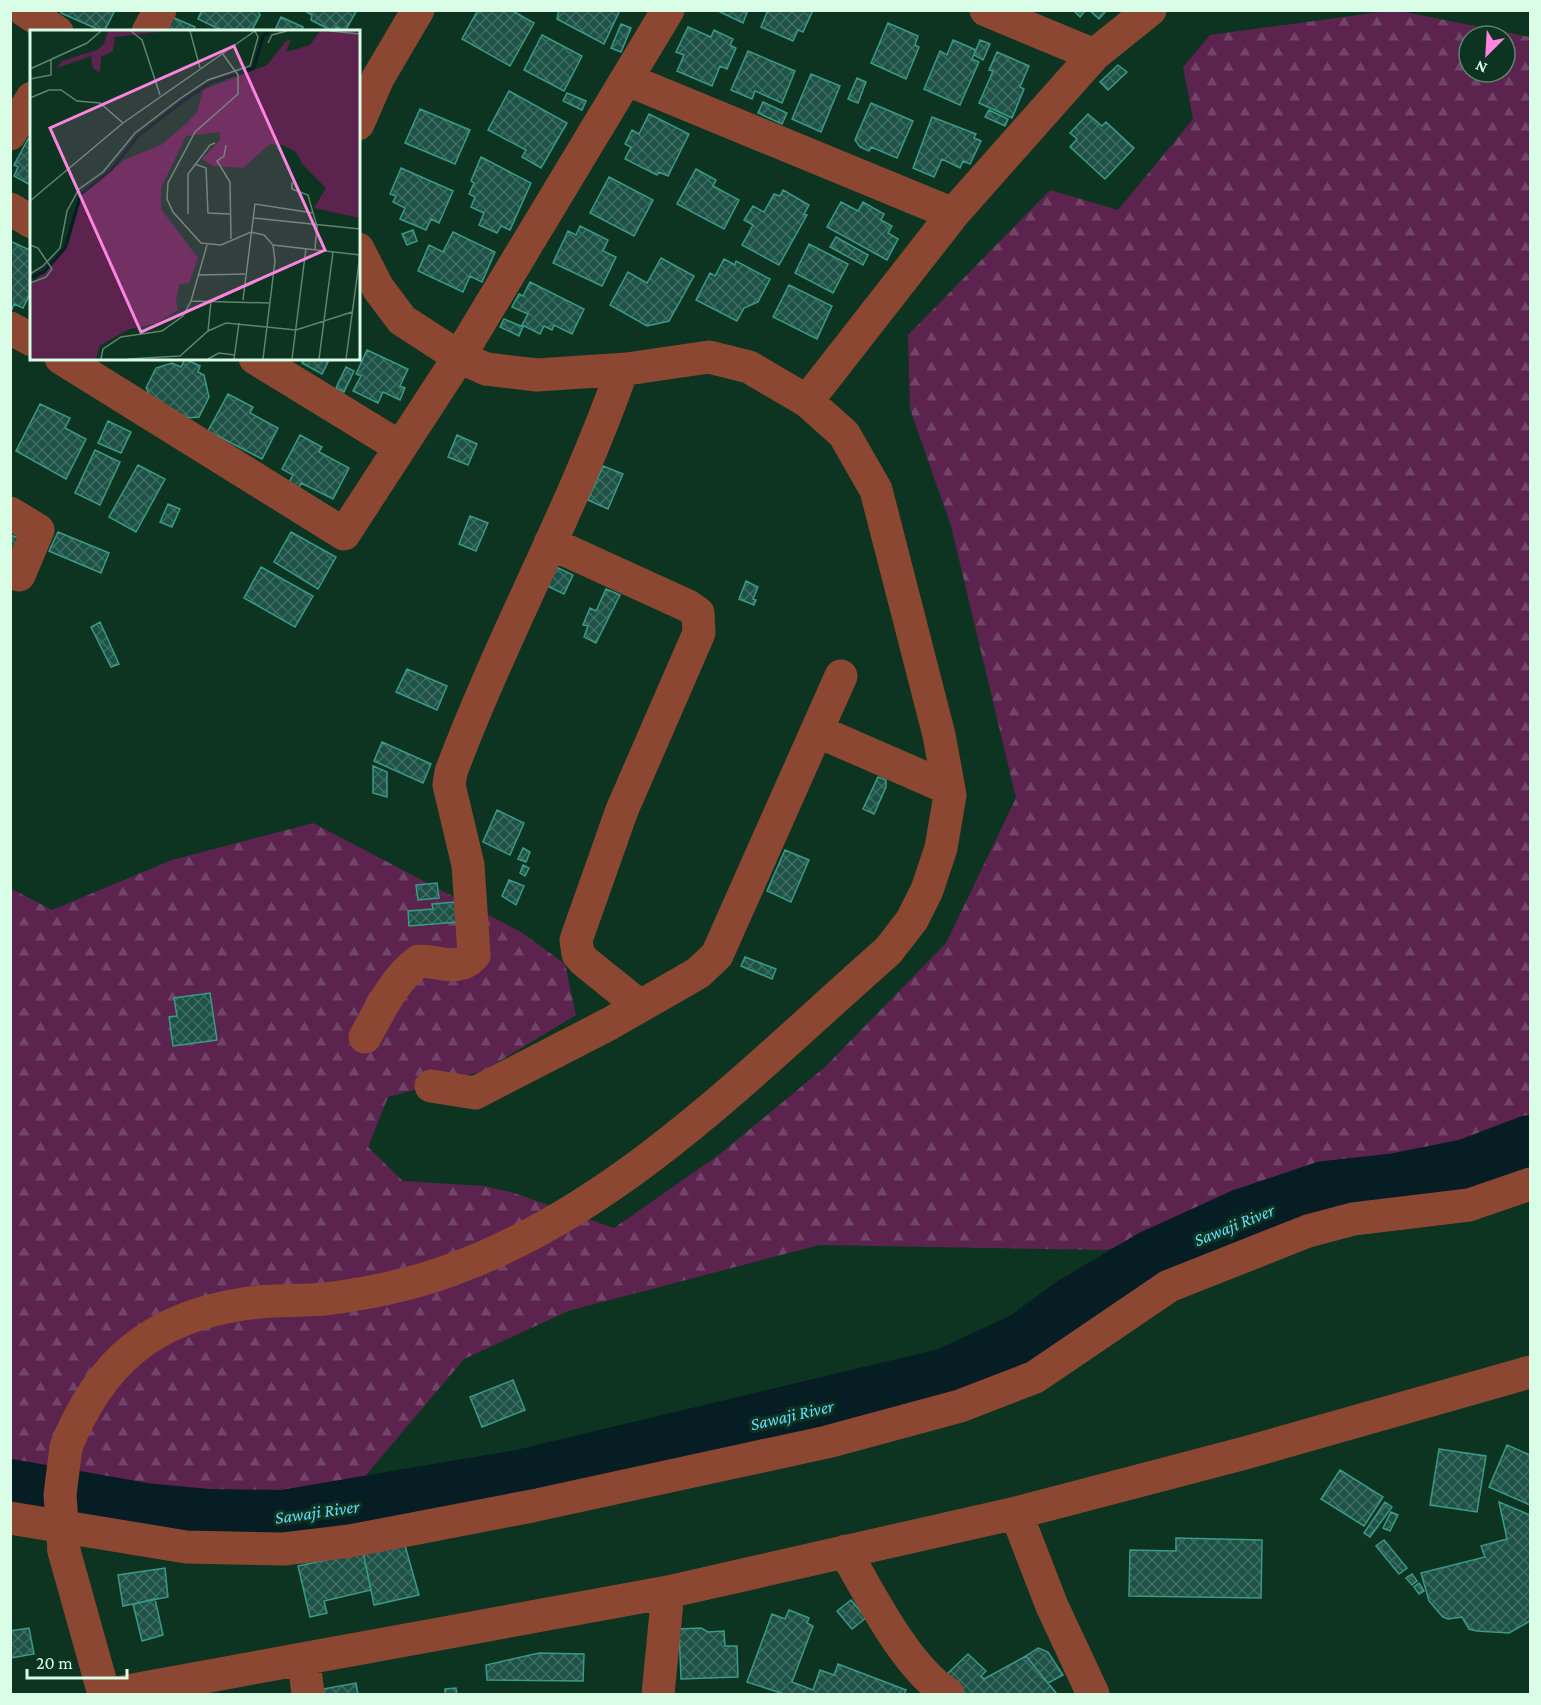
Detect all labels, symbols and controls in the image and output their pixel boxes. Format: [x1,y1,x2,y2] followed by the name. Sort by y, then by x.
[1457,24,1517,84] north arrow
[30,30,360,360] inset map
[1473,57,1490,77] text: N
[1191,1200,1278,1251] water label: Sawaji River
[748,1396,837,1435] water label: Sawaji River
[274,1496,361,1529] water label: Sawaji River
[27,1642,128,1680] scale bar
[36,1653,73,1673] text: 20 m

